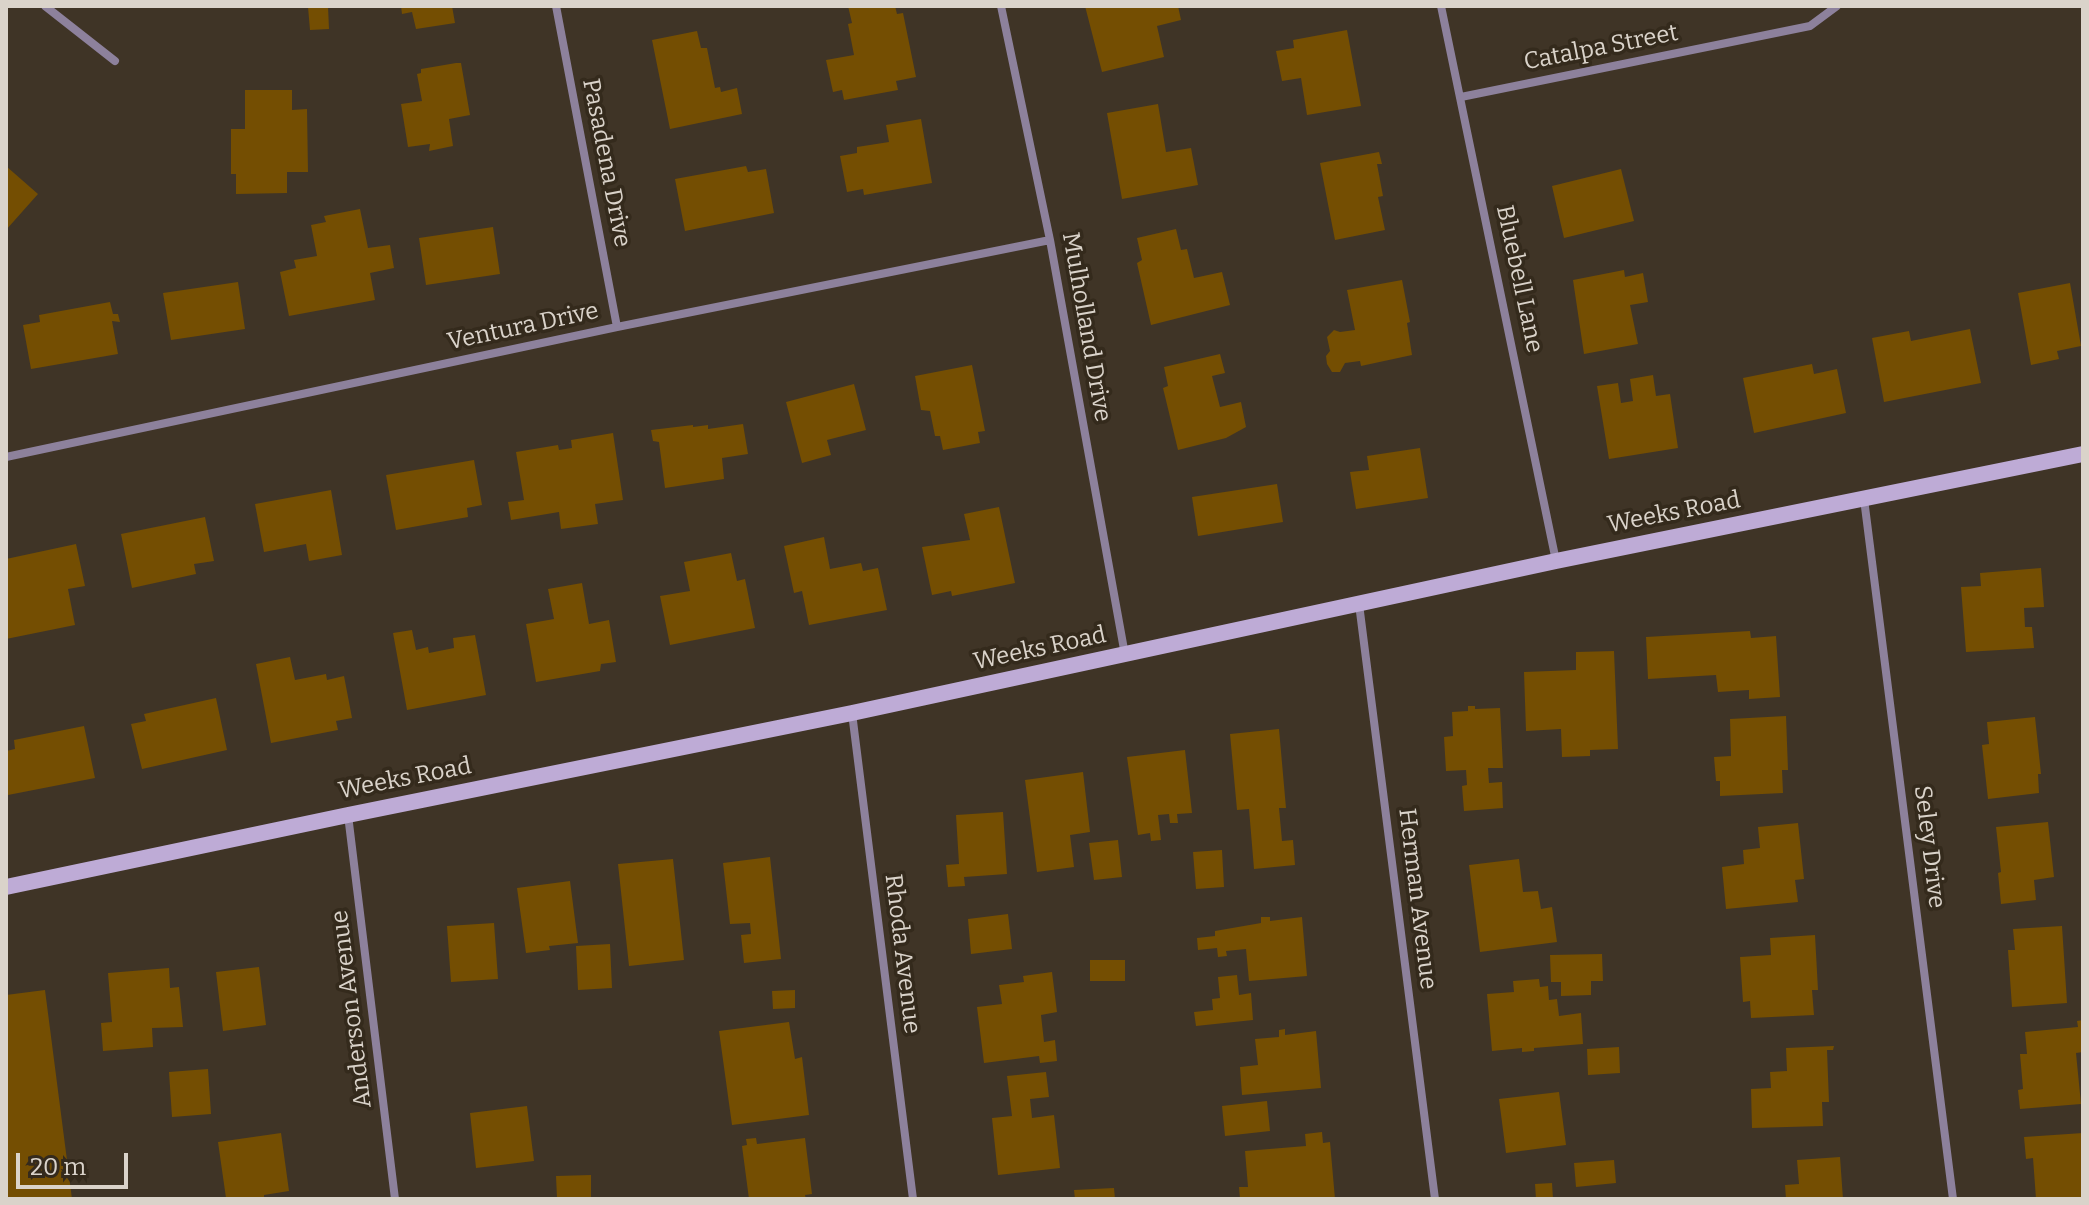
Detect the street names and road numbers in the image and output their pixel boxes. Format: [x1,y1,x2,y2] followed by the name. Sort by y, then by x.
[1521,19,1681,77] street label: Catalpa Street
[576,76,636,250] street label: Pasadena Drive
[1489,203,1549,355] street label: Bluebell Lane
[1055,230,1117,424] street label: Mulholland Drive
[445,297,601,357] street label: Ventura Drive
[1605,486,1743,540] street label: Weeks Road
[971,621,1109,677] street label: Weeks Road
[336,752,474,806] street label: Weeks Road
[1907,784,1951,910] street label: Seley Drive
[1392,807,1442,991] street label: Herman Avenue
[878,872,926,1036] street label: Rhoda Avenue
[326,908,378,1110] street label: Anderson Avenue

